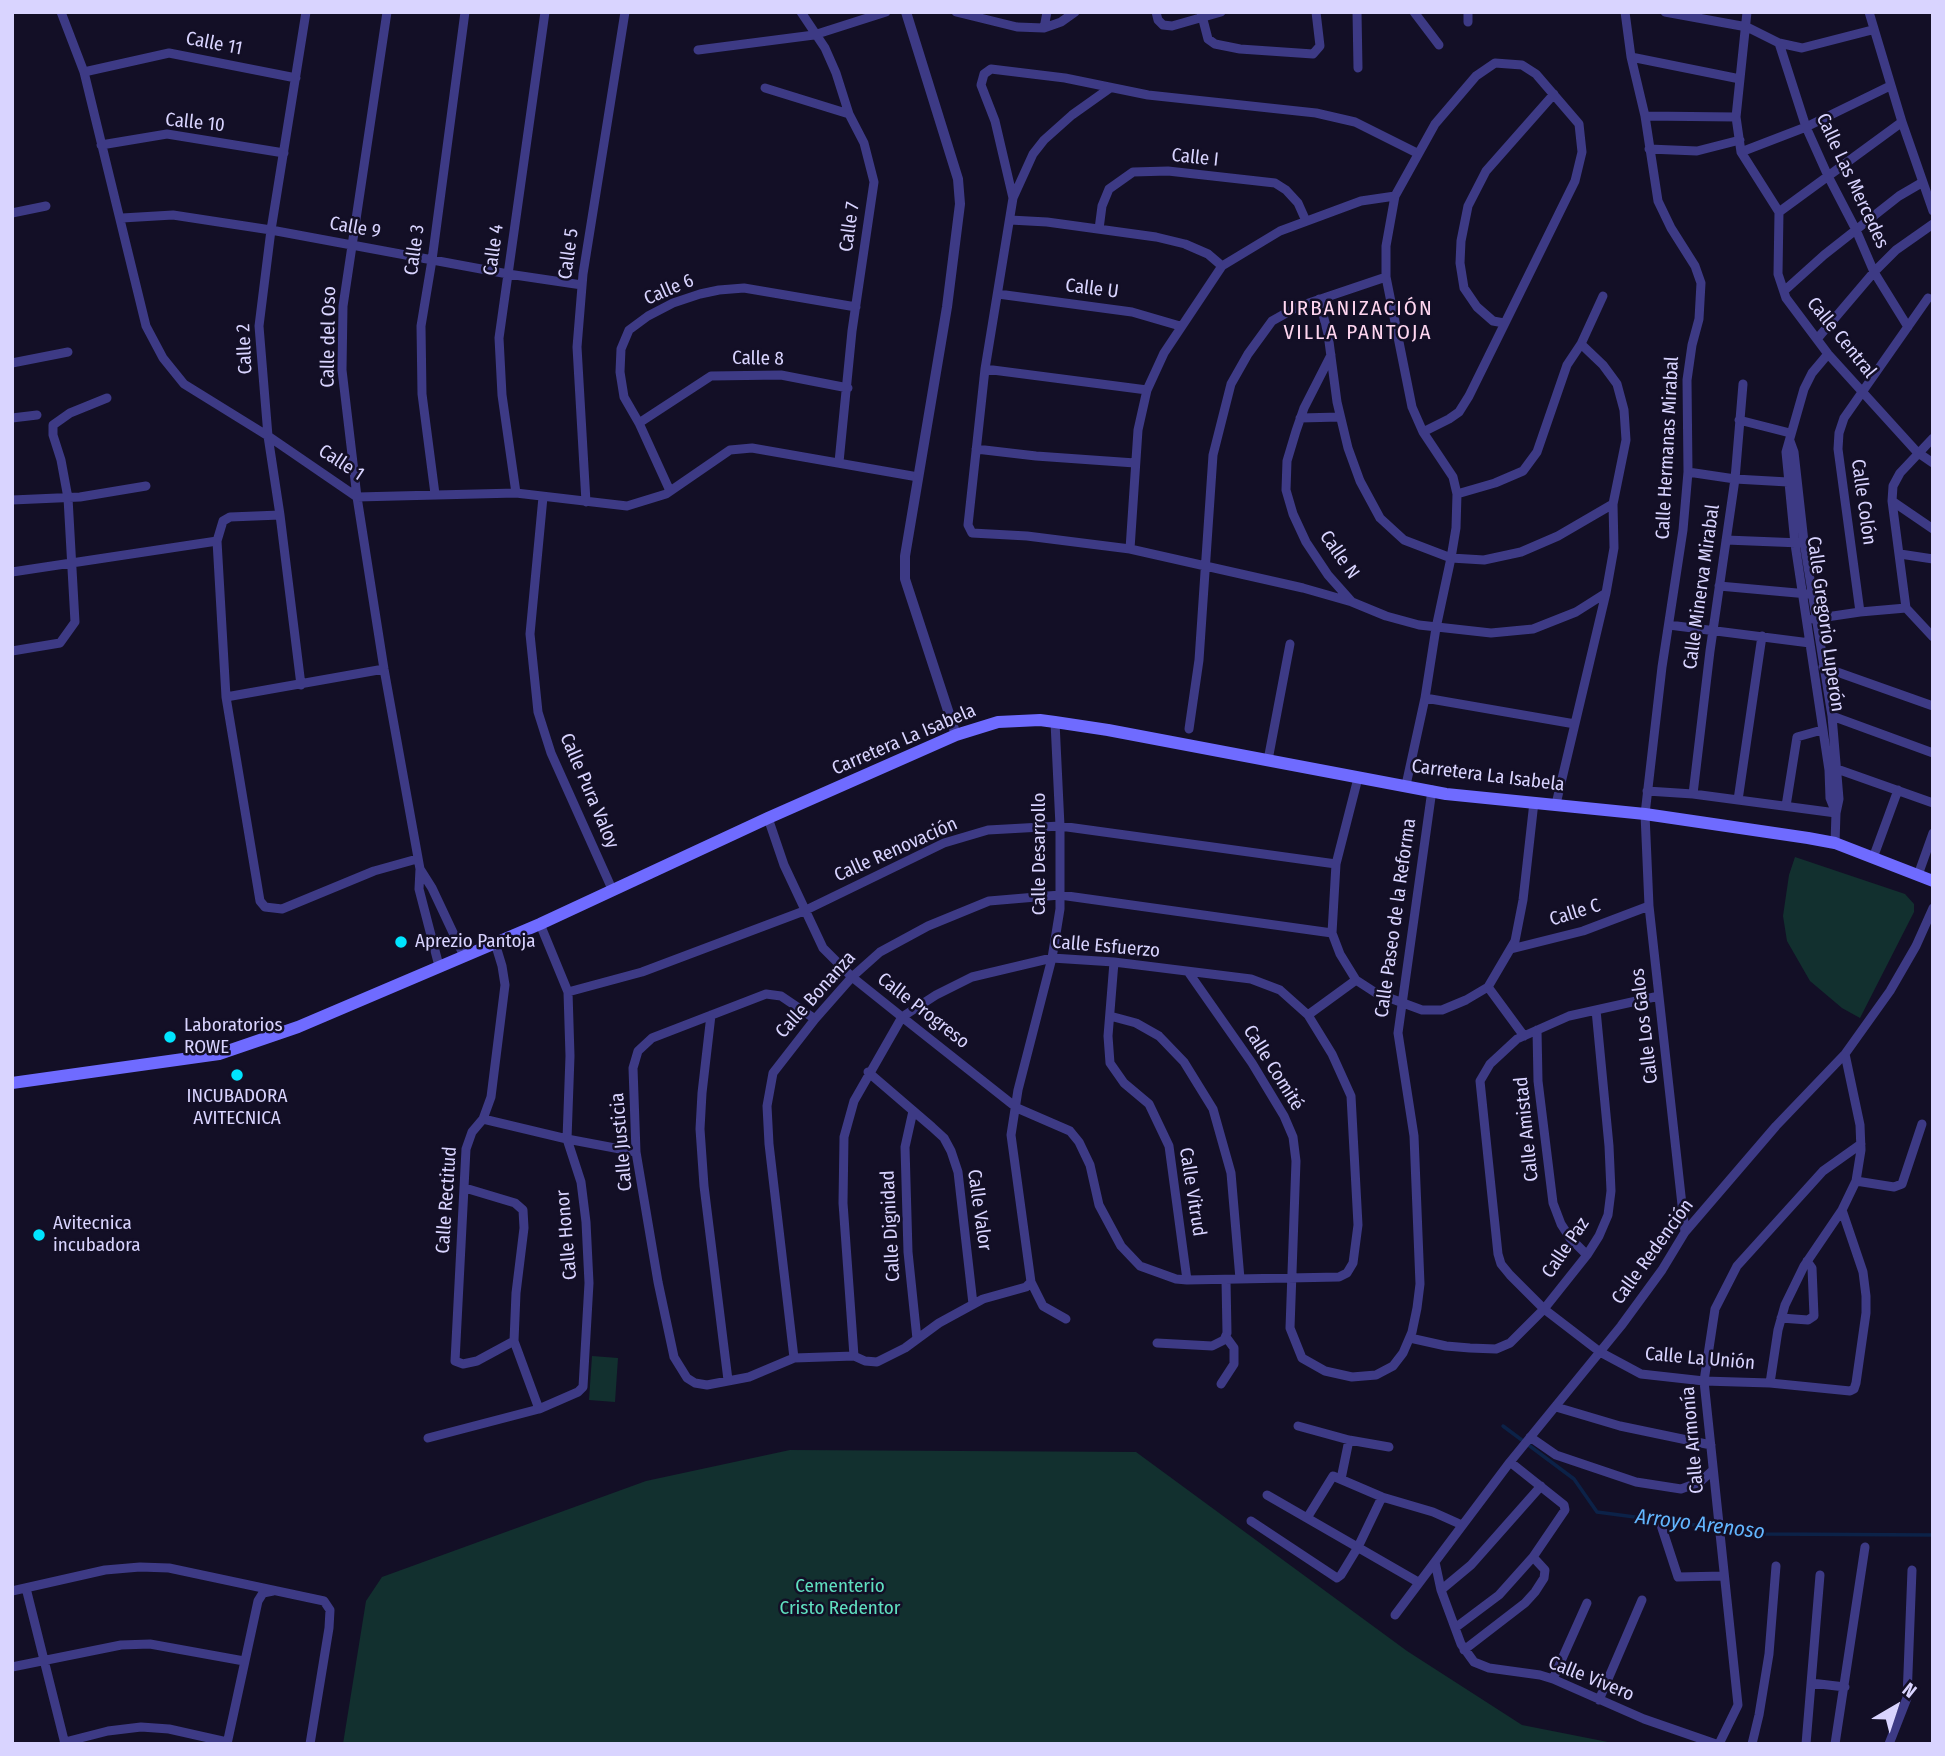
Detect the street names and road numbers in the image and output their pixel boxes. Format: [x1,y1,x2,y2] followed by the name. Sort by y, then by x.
[184,27,244,61] street label: Calle 11
[164,109,226,137] street label: Calle 10
[1811,110,1893,252] street label: Calle Las Mercedes
[1170,144,1220,172] street label: Calle I
[835,201,865,253] street label: Calle 7
[328,212,382,244] street label: Calle 9
[400,223,430,277] street label: Calle 3
[479,223,509,277] street label: Calle 4
[554,227,584,281] street label: Calle 5
[641,269,697,311] street label: Calle 6
[1064,274,1120,304] street label: Calle U
[317,286,341,388] street label: Calle del Oso
[1801,293,1881,383] street label: Calle Central
[232,323,258,375] street label: Calle 2
[732,347,784,371] street label: Calle 8
[1652,356,1684,540] street label: Calle Hermanas Mirabal
[314,440,368,486] street label: Calle 1
[1846,458,1880,546] street label: Calle Colón
[1679,503,1725,671] street label: Calle Minerva Mirabal
[1314,526,1364,584] street label: Calle N
[1801,535,1849,713] street label: Calle Gregorio Luperón
[829,699,979,781] street label: Carretera La Isabela
[554,730,624,852] street label: Calle Pura Valoy
[1410,755,1566,797] street label: Carretera La Isabela
[1029,793,1051,915] street label: Calle Desarrollo
[831,813,961,887] street label: Calle Renovación
[1371,817,1421,1019] street label: Calle Paseo de la Reforma
[1547,894,1603,932] street label: Calle C
[1051,931,1161,963] street label: Calle Esfuerzo
[771,947,861,1043] street label: Calle Bonanza
[1627,967,1663,1085] street label: Calle Los Galos
[872,968,974,1054] street label: Calle Progreso
[1238,1021,1308,1115] street label: Calle Comité
[1510,1075,1544,1183] street label: Calle Amistad
[606,1092,638,1192] street label: Calle Justicia
[432,1146,462,1254] street label: Calle Rectitud
[1174,1146,1210,1238] street label: Calle Vitrud
[962,1168,996,1252] street label: Calle Valor
[877,1170,905,1282] street label: Calle Dignidad
[552,1189,582,1281] street label: Calle Honor
[1607,1195,1699,1309] street label: Calle Redención
[1537,1213,1595,1283] street label: Calle Paz
[1644,1343,1756,1375] street label: Calle La Unión
[1677,1385,1709,1495] street label: Calle Armonía
[1545,1651,1637,1707] street label: Calle Vivero

